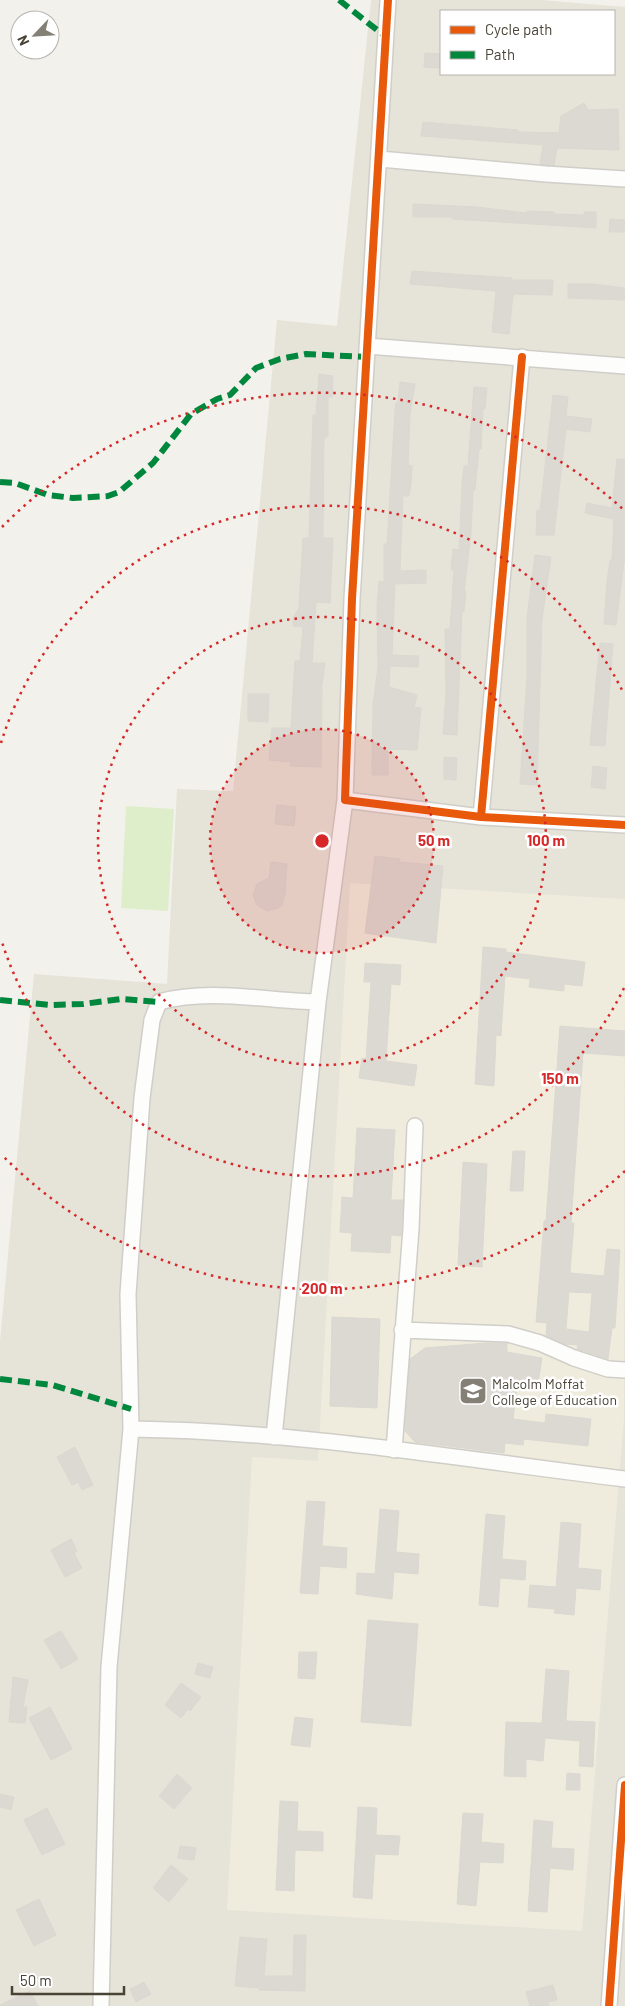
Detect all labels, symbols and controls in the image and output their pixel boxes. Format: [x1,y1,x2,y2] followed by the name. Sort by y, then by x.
[10,10,60,60] north arrow
[440,10,615,75] legend
[485,20,552,38] text: Cycle path
[13,33,32,49] text: N
[485,45,515,63] text: Path
[418,831,450,849] text: 50 m
[527,831,565,849] text: 100 m
[313,832,331,850] centre of rings
[541,1069,579,1087] text: 150 m
[301,1279,343,1297] text: 200 m
[492,1375,617,1408] place label: Malcolm Moffat College of Education
[458,1376,488,1406] school or university icon: Malcolm Moffat College of Education
[12,1964,125,1996] scale bar
[20,1971,52,1989] text: 50 m

